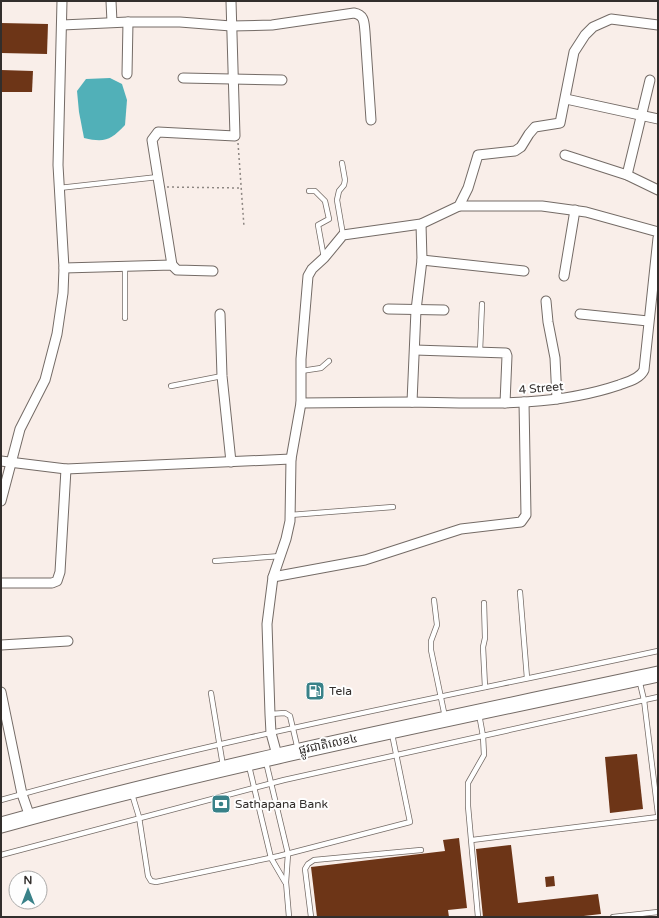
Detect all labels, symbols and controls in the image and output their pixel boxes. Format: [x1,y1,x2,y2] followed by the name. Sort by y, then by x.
[518,379,564,397] street label: 4 Street
[304,680,326,702] fuel station icon: Tela
[329,684,352,698] place label: Tela
[297,731,360,761] street label: ផ្លូវជាតិលេខ៤
[210,793,232,815] bank icon: Sathapana Bank
[235,797,328,811] place label: Sathapana Bank
[8,870,48,910] north arrow
[24,874,32,887] text: N

